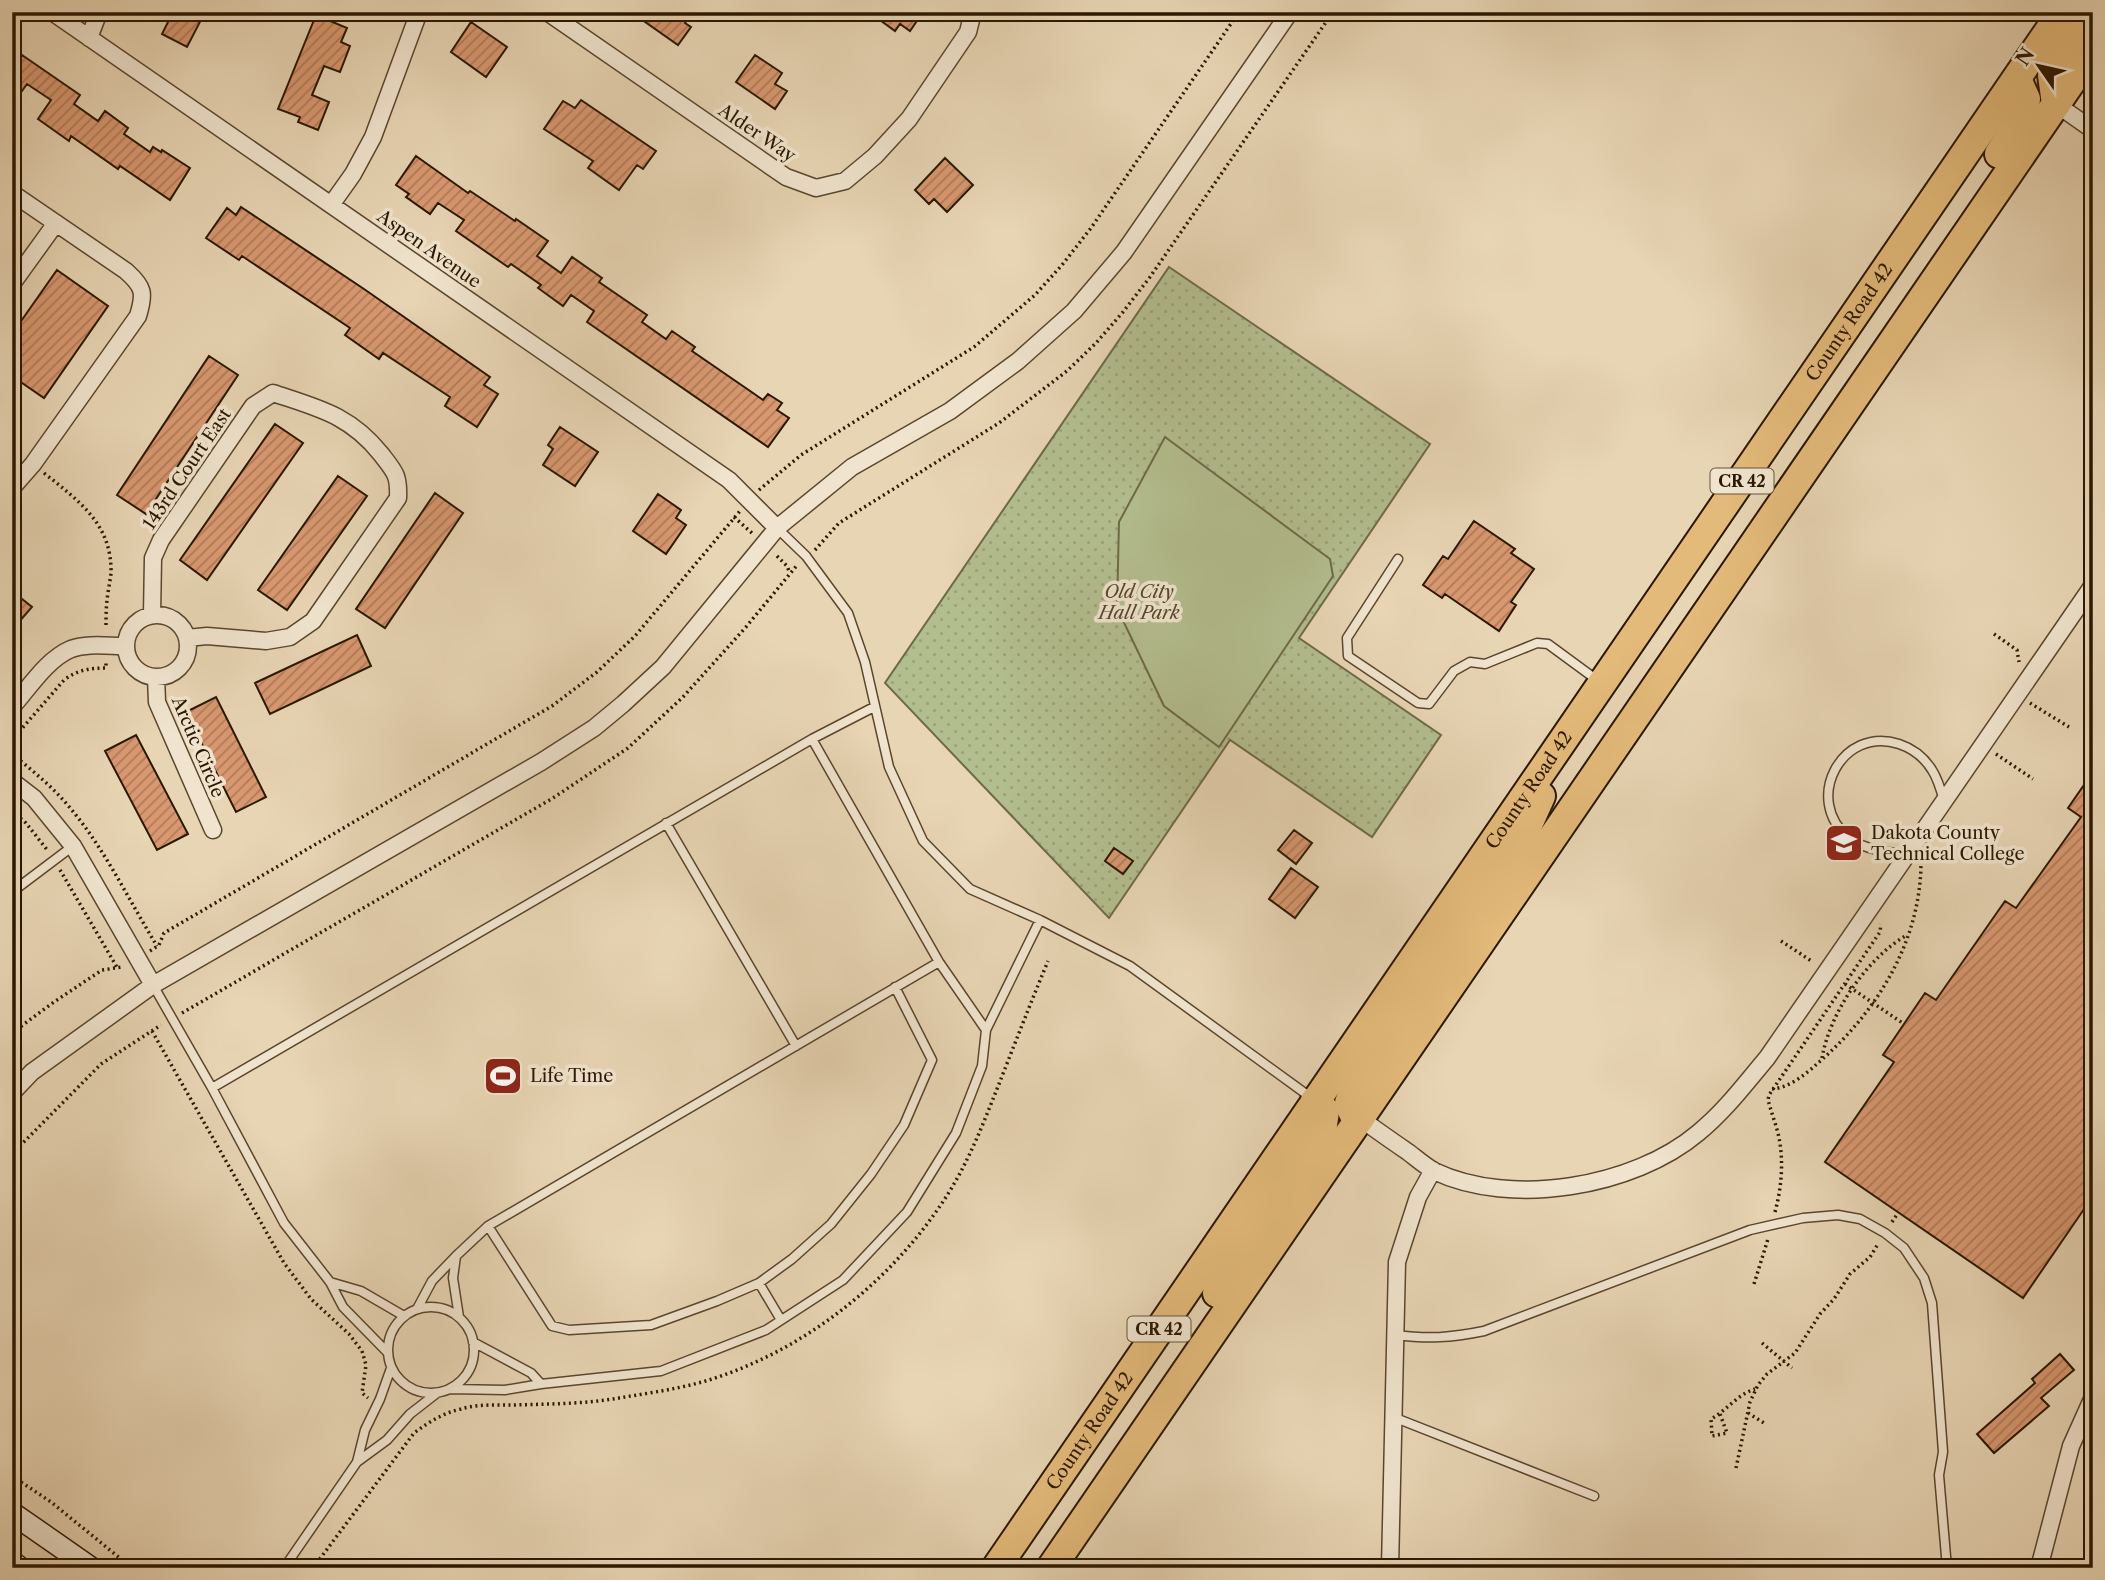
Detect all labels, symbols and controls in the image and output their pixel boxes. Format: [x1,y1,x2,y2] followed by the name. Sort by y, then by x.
[2004,32,2074,102] north arrow
[2011,43,2039,70] text: N
[713,99,801,167] street label: Alder Way
[372,205,485,293] street label: Aspen Avenue
[1801,259,1898,385] street label: County Road 42
[138,404,236,534] street label: 143rd Court East
[1710,468,1774,494] road number: CR 42
[1096,581,1180,624] park label: Old City Hall Park
[166,692,229,801] street label: Arctic Circle
[1481,727,1577,853] street label: County Road 42
[1823,822,1865,864] school or university icon: Dakota County Technical College
[1871,822,2025,865] place label: Dakota County Technical College
[482,1055,524,1097] sports icon: Life Time
[530,1065,613,1087] place label: Life Time
[1128,1316,1190,1342] road number: CR 42
[1042,1368,1138,1494] street label: County Road 42

